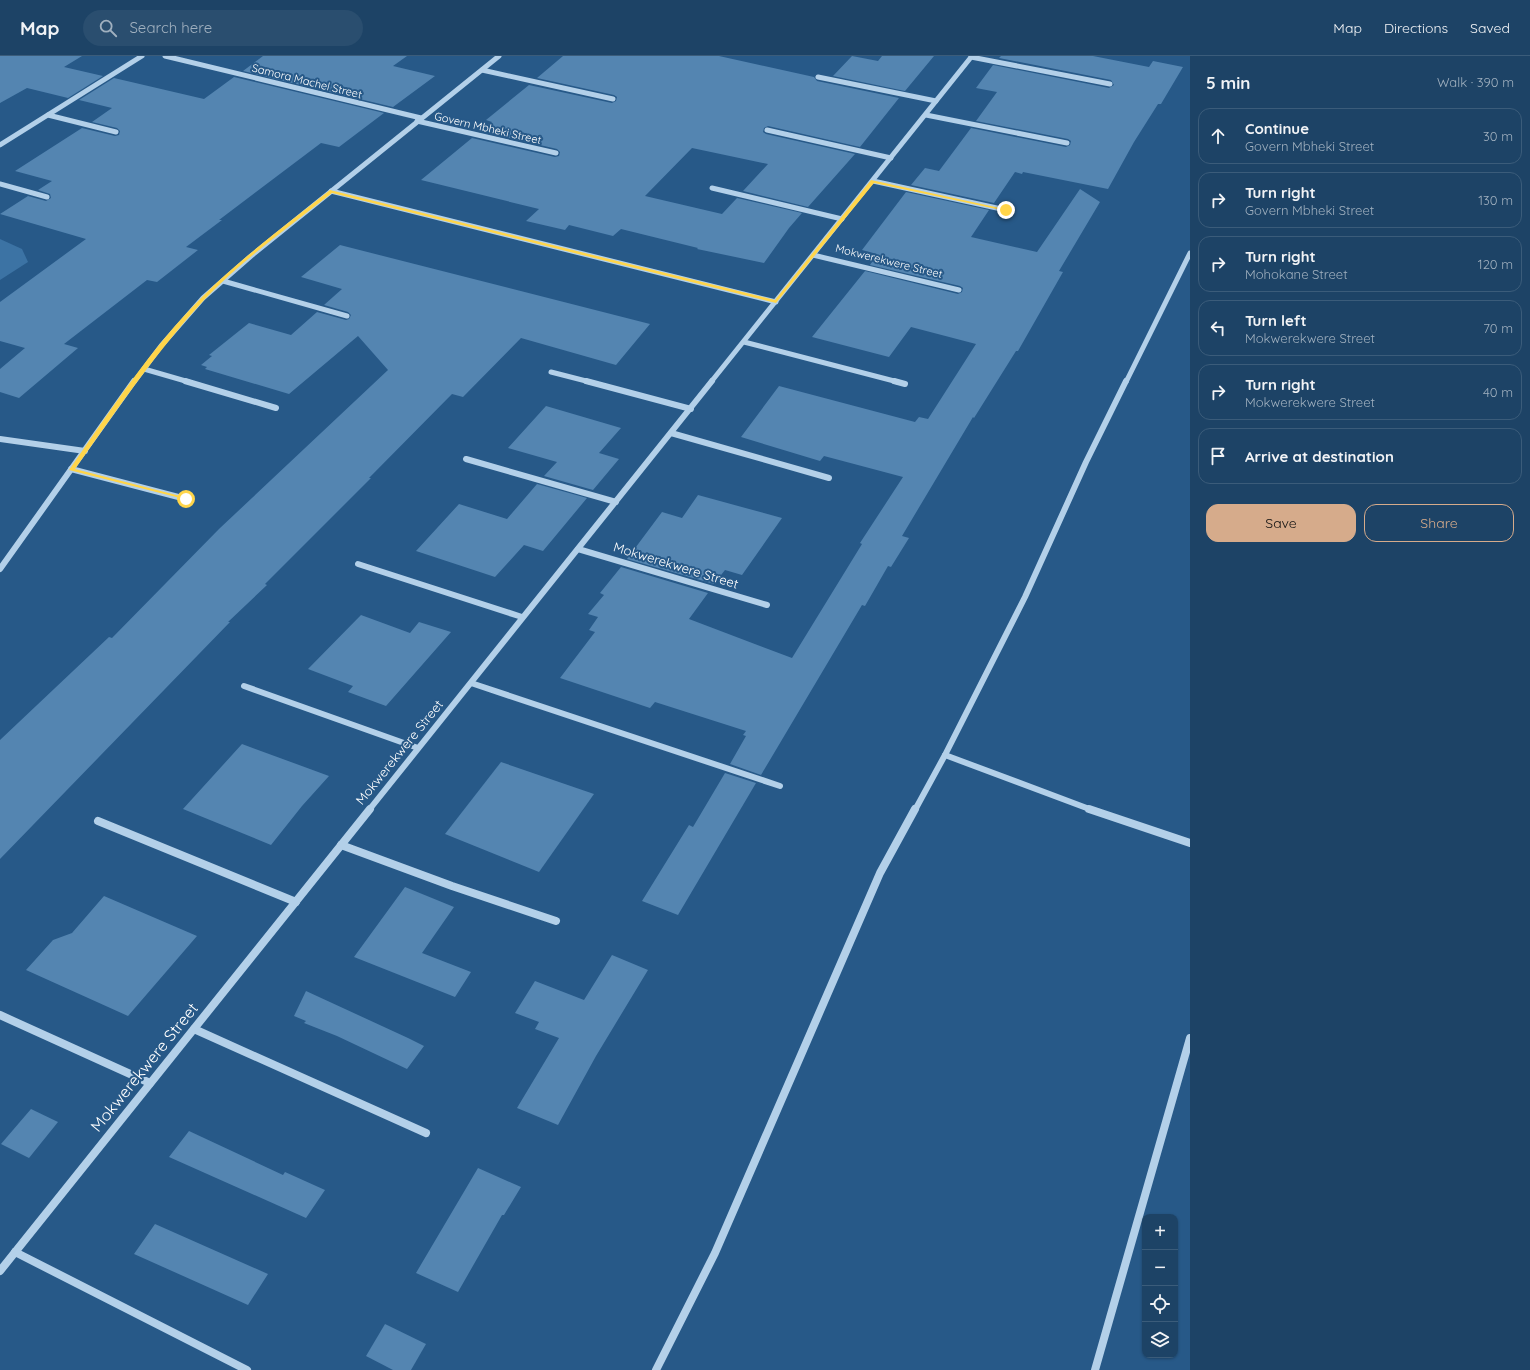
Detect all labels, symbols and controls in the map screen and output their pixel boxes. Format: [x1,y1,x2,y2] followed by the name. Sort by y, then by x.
[83,10,363,46] search box
[20,16,59,40] text: Map
[97,17,119,39] icon: search
[129,18,212,37] text: Search here
[1333,19,1362,37] text: Map
[1384,19,1448,37] text: Directions
[1470,19,1510,37] text: Saved
[251,61,364,102] street label: Samora Machel Street
[1206,72,1250,93] text: 5 min
[1437,74,1514,90] text: Walk · 390 m
[433,109,543,147] street label: Govern Mbheki Street
[1245,119,1309,138] text: Continue
[1207,125,1229,147] icon: ahead
[1483,128,1513,144] text: 30 m
[1245,138,1374,154] text: Govern Mbheki Street
[1245,183,1316,202] text: Turn right
[1207,189,1229,211] icon: right
[1478,192,1513,208] text: 130 m
[997,201,1015,219] route end
[1245,202,1374,218] text: Govern Mbheki Street
[834,241,944,281] street label: Mokwerekwere Street
[1245,247,1316,266] text: Turn right
[1207,253,1229,275] icon: right
[1478,256,1513,272] text: 120 m
[1245,266,1348,282] text: Mohokane Street
[1245,311,1307,330] text: Turn left
[1207,317,1229,339] icon: left
[1483,320,1513,336] text: 70 m
[1245,330,1375,346] text: Mokwerekwere Street
[1245,375,1316,394] text: Turn right
[1207,381,1229,403] icon: right
[1483,384,1513,400] text: 40 m
[1245,394,1375,410] text: Mokwerekwere Street
[1207,445,1229,467] icon: arrive
[1245,447,1394,466] text: Arrive at destination
[177,490,195,508] route start
[1206,504,1356,542] button: Save
[1364,504,1514,542] button: Share
[612,538,740,592] street label: Mokwerekwere Street
[352,696,446,808] street label: Mokwerekwere Street
[86,999,202,1135] street label: Mokwerekwere Street
[1142,1214,1178,1358] map controls
[1142,1214,1178,1250] button: +
[1142,1250,1178,1286] button: −
[1142,1286,1178,1322] button: locate
[1142,1322,1178,1358] button: layers

